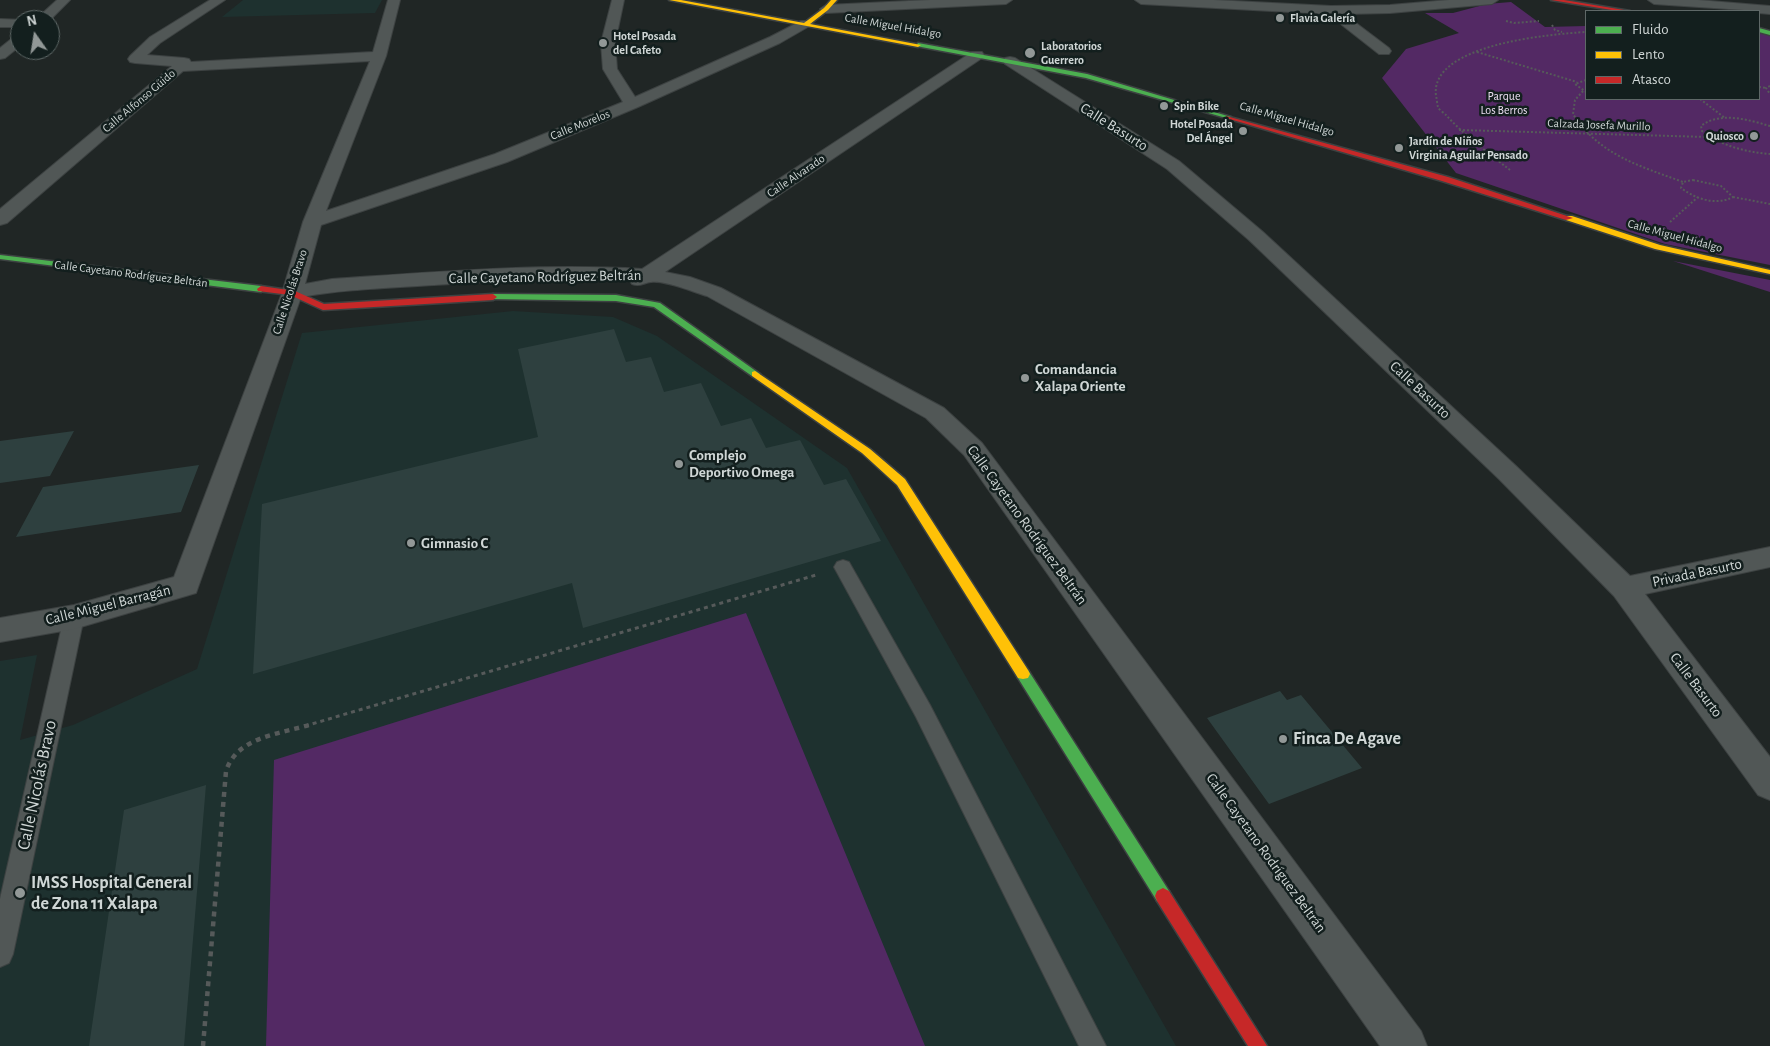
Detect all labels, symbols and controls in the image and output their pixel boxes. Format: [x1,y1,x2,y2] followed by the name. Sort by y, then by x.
[10,10,60,60] north arrow
[844,10,942,42] street label: Calle Miguel Hidalgo
[1585,10,1760,100] legend
[1290,11,1355,25] place label: Flavia Galería
[1274,12,1286,24] marker: Flavia Galería
[26,13,38,29] text: N
[1632,22,1669,37] text: Fluido
[613,29,676,57] place label: Hotel Posada del Cafeto
[597,37,609,49] marker: Hotel Posada del Cafeto
[1041,39,1102,67] place label: Laboratorios Guerrero
[1023,46,1037,60] marker: Laboratorios Guerrero
[1632,47,1665,62] text: Lento
[100,66,178,136] street label: Calle Alfonso Güido
[1632,72,1671,87] text: Atasco
[1480,89,1528,117] park label: Parque Los Berros
[1077,99,1151,155] street label: Calle Basurto
[1174,99,1219,113] place label: Spin Bike
[1238,99,1336,139] street label: Calle Miguel Hidalgo
[1158,100,1170,112] marker: Spin Bike
[548,107,612,143] street label: Calle Morelos
[1547,116,1651,134] street label: Calzada Josefa Murillo
[1170,117,1233,145] place label: Hotel Posada Del Ángel
[1237,125,1249,137] marker: Hotel Posada Del Ángel
[1706,129,1744,143] place label: Quiosco
[1748,130,1760,142] marker: Quiosco
[1409,134,1528,162] place label: Jardín de Niños Virginia Aguilar Pensado
[1393,142,1405,154] marker: Jardín de Niños Virginia Aguilar Pensado
[764,151,828,201] street label: Calle Alvarado
[1626,216,1724,256] street label: Calle Miguel Hidalgo
[270,248,310,336] street label: Calle Nicolás Bravo
[54,257,208,291] street label: Calle Cayetano Rodríguez Beltrán
[448,266,642,288] street label: Calle Cayetano Rodríguez Beltrán
[1386,357,1454,423] street label: Calle Basurto
[1035,360,1126,395] place label: Comandancia Xalapa Oriente
[1019,372,1031,384] marker: Comandancia Xalapa Oriente
[963,442,1091,608] street label: Calle Cayetano Rodríguez Beltrán
[689,446,795,481] place label: Complejo Deportivo Omega
[673,458,685,470] marker: Complejo Deportivo Omega
[421,534,488,552] place label: Gimnasio C
[405,537,417,549] marker: Gimnasio C
[1651,555,1743,591] street label: Privada Basurto
[44,581,172,629] street label: Calle Miguel Barragán
[1666,649,1726,721] street label: Calle Basurto
[13,718,61,852] street label: Calle Nicolás Bravo
[1293,728,1401,750] place label: Finca De Agave
[1277,733,1289,745] marker: Finca De Agave
[1202,770,1330,936] street label: Calle Cayetano Rodríguez Beltrán
[31,872,192,914] place label: IMSS Hospital General de Zona 11 Xalapa
[13,886,27,900] marker: IMSS Hospital General de Zona 11 Xalapa

